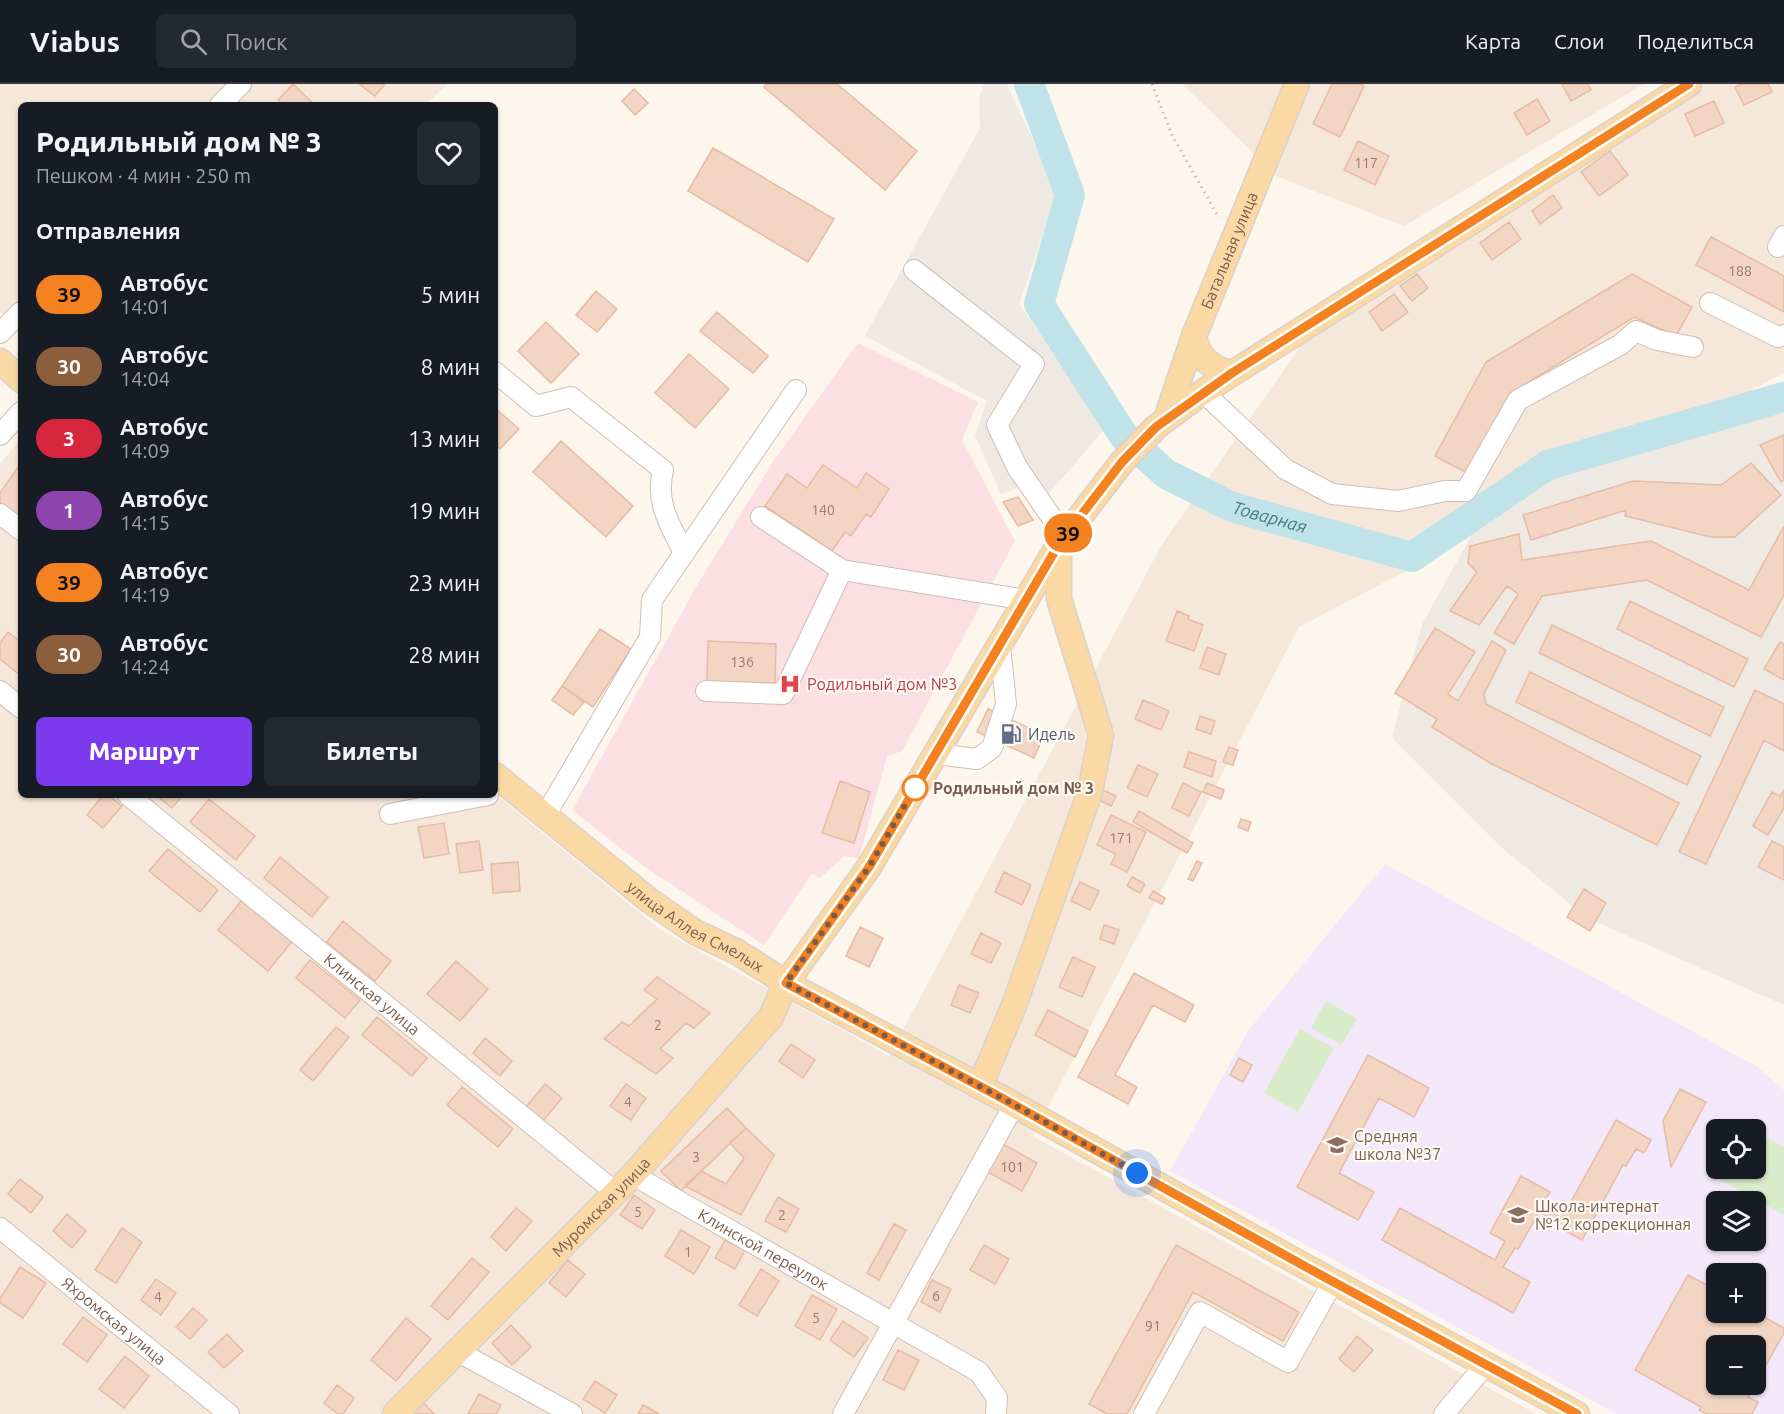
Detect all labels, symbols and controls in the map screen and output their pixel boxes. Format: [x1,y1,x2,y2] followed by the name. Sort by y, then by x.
[156,14,576,68] search box
[177,25,210,58] icon: search
[30,26,120,57] text: Viabus
[225,29,288,54] text: Поиск
[1465,29,1521,53] text: Карта
[1554,29,1604,53] text: Слои
[1637,29,1754,53] text: Поделиться
[417,122,480,185] button: heart
[36,126,322,157] text: Родильный дом № 3
[1354,155,1378,171] house number: 117
[36,164,251,187] text: Пешком · 4 мин · 250 m
[1197,189,1261,312] street label: Батальная улица
[36,218,181,243] text: Отправления
[1728,263,1752,279] house number: 188
[120,270,208,295] text: Автобус
[57,282,81,306] text: 39
[421,282,480,307] text: 5 мин
[120,295,170,318] text: 14:01
[120,342,208,367] text: Автобус
[57,354,81,378] text: 30
[421,354,480,379] text: 8 мин
[120,367,170,390] text: 14:04
[120,414,208,439] text: Автобус
[63,426,75,450] text: 3
[408,426,480,451] text: 13 мин
[120,439,170,462] text: 14:09
[120,486,208,511] text: Автобус
[1230,497,1309,536] water label: Товарная
[63,498,75,522] text: 1
[408,498,480,523] text: 19 мин
[811,502,835,518] house number: 140
[120,511,170,534] text: 14:15
[1041,514,1095,552] line badge: 39
[1056,521,1080,545] text: 39
[120,558,208,583] text: Автобус
[57,570,81,594] text: 39
[408,570,480,595] text: 23 мин
[120,583,170,606] text: 14:19
[120,630,208,655] text: Автобус
[57,642,81,666] text: 30
[408,642,480,667] text: 28 мин
[730,654,754,670] house number: 136
[120,655,170,678] text: 14:24
[778,672,802,696] hospital icon: Родильный дом №3
[807,675,957,693] place label: Родильный дом №3
[36,717,252,786] button: Маршрут
[264,717,480,786] button: Билеты
[999,722,1023,746] fuel station icon: Идель
[1028,725,1075,743] place label: Идель
[902,775,928,801] marker: Родильный дом № 3
[933,779,1094,797] place label: Родильный дом № 3
[1109,830,1133,846] house number: 171
[624,877,767,976] street label: улица Аллея Смелых
[321,950,424,1038] street label: Клинская улица
[654,1017,662,1033] house number: 2
[624,1094,632,1110] house number: 4
[1706,1119,1766,1395] map controls
[1706,1119,1766,1179] button: locate
[1354,1127,1441,1163] place label: Средняя школа №37
[1325,1133,1349,1157] school or university icon: Средняя школа №37
[692,1149,700,1165] house number: 3
[548,1153,653,1260] street label: Муромская улица
[1122,1158,1152,1188] your location
[1000,1159,1024,1175] house number: 101
[1706,1191,1766,1251] button: layers
[1535,1197,1691,1233] place label: Школа-интернат №12 коррекционная
[1506,1203,1530,1227] school or university icon: Школа-интернат №12 коррекционная
[634,1204,642,1220] house number: 5
[695,1205,832,1293] street label: Клинской переулок
[778,1207,786,1223] house number: 2
[684,1244,692,1260] house number: 1
[1706,1263,1766,1323] button: +
[59,1273,170,1368] street label: Яхромская улица
[932,1288,940,1304] house number: 6
[154,1289,162,1305] house number: 4
[812,1310,820,1326] house number: 5
[1145,1318,1161,1334] house number: 91
[1706,1335,1766,1395] button: −

